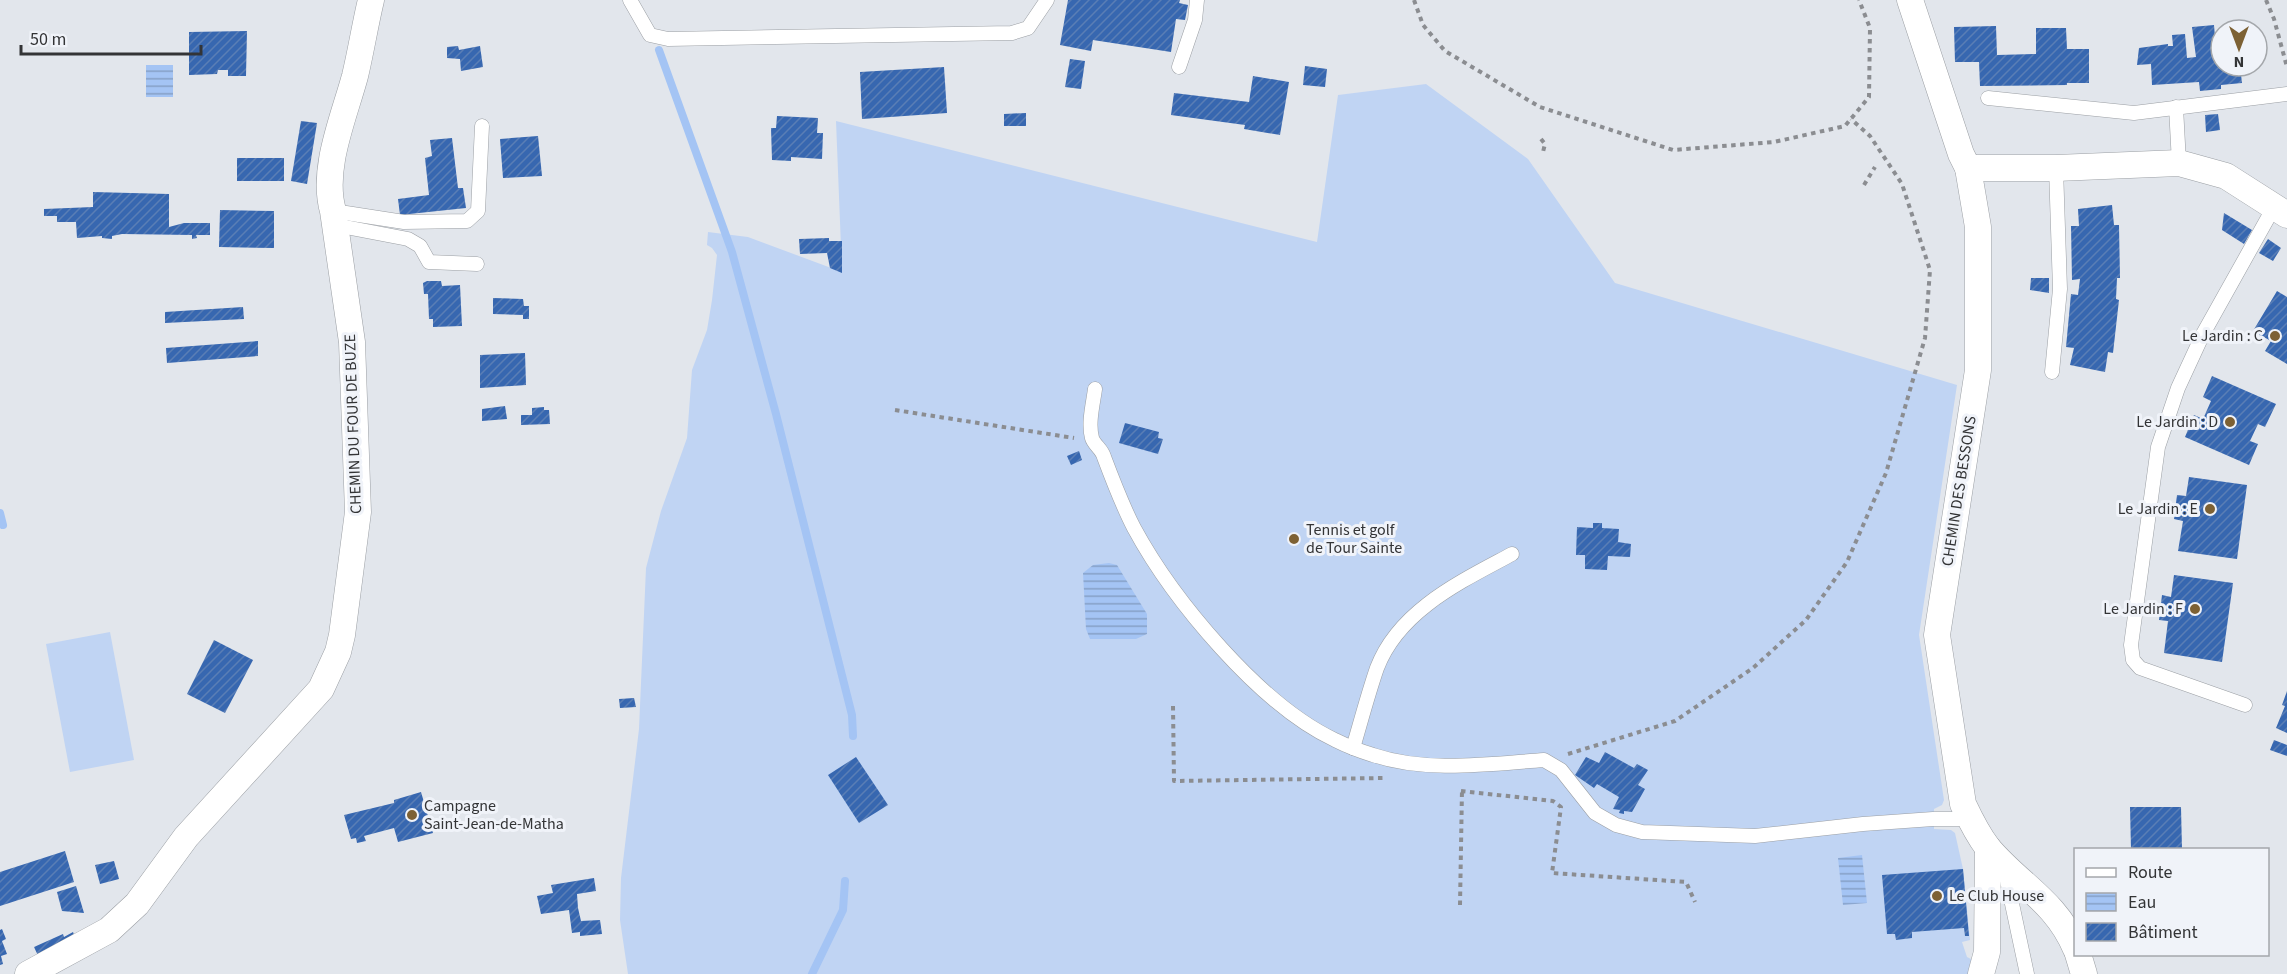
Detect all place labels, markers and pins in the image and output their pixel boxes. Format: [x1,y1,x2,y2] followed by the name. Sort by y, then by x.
[2182,325,2263,347] place label: Le Jardin : C
[2268,329,2282,343] marker: Le Jardin : C
[2136,411,2218,433] place label: Le Jardin : D
[2223,415,2237,429] marker: Le Jardin : D
[2118,498,2198,520] place label: Le Jardin : E
[2203,502,2217,516] marker: Le Jardin : E
[1306,519,1402,559] place label: Tennis et golf de Tour Sainte
[1287,532,1301,546] marker: Tennis et golf de Tour Sainte
[2103,598,2183,620] place label: Le Jardin : F
[2188,602,2202,616] marker: Le Jardin : F
[424,795,564,835] place label: Campagne Saint-Jean-de-Matha
[405,808,419,822] marker: Campagne Saint-Jean-de-Matha
[1949,885,2044,907] place label: Le Club House
[1930,889,1944,903] marker: Le Club House

